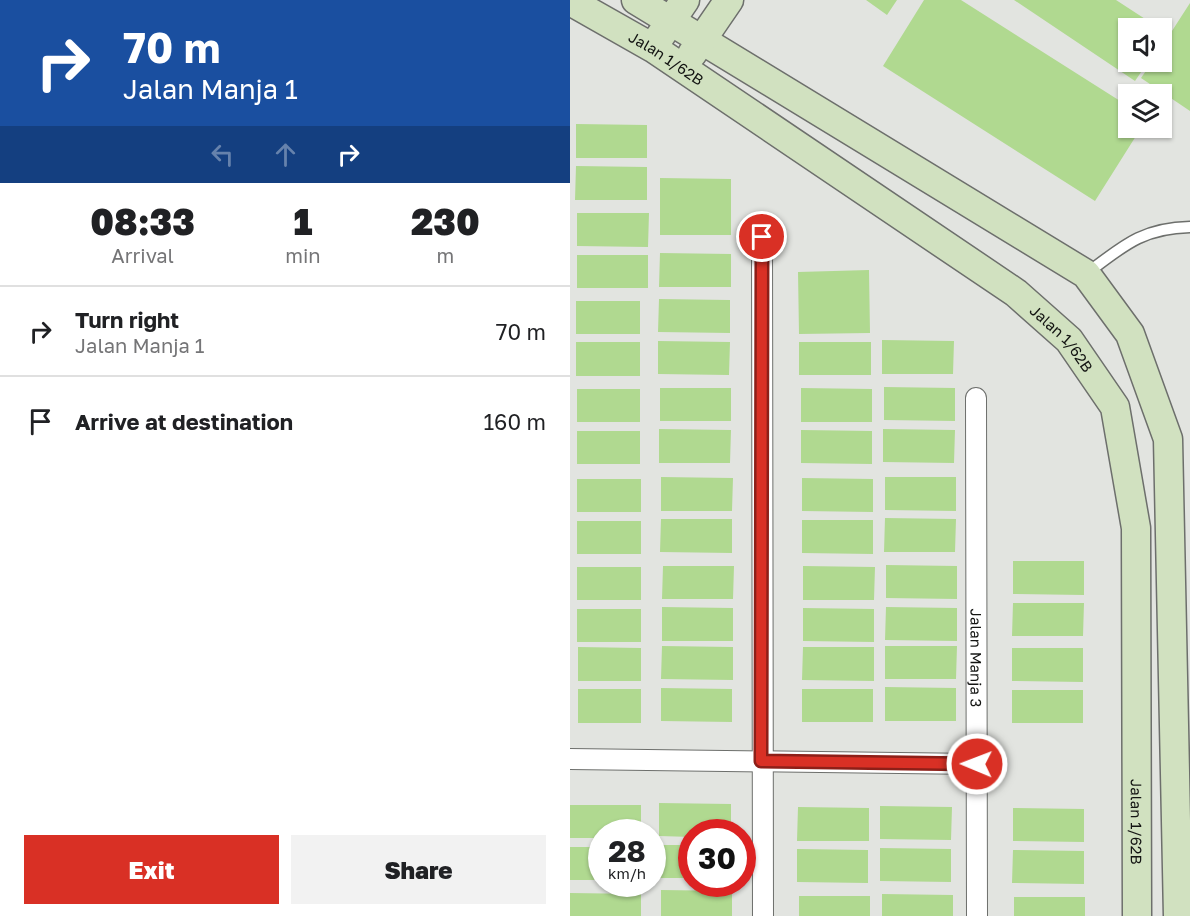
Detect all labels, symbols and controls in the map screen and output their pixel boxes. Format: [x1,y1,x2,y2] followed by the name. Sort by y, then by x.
[1118,18,1172,138] map controls
[1118,18,1172,72] button: sound
[123,22,220,72] text: 70 m
[24,24,102,102] icon: right
[626,27,707,89] street label: Jalan 1/62B
[123,73,298,105] text: Jalan Manja 1
[1118,84,1172,138] button: layers
[206,138,239,171] icon: left
[269,138,302,171] icon: ahead
[332,138,365,171] icon: right
[90,200,195,243] text: 08:33
[293,200,312,243] text: 1
[411,200,480,243] text: 230
[736,211,787,262] pin
[745,220,778,253] icon: arrive
[111,243,174,267] text: Arrival
[285,243,321,267] text: min
[436,243,454,267] text: m
[1026,301,1097,375] street label: Jalan 1/62B
[75,306,179,333] text: Turn right
[24,315,57,348] icon: right
[496,318,546,345] text: 70 m
[75,333,205,357] text: Jalan Manja 1
[24,405,57,438] icon: arrive
[75,408,293,435] text: Arrive at destination
[483,408,546,435] text: 160 m
[967,609,986,707] street label: Jalan Manja 3
[945,732,1009,796] position arrow
[1128,779,1146,864] street label: Jalan 1/62B
[678,819,756,897] speed limit sign: 30
[608,833,646,869] text: 28
[24,835,279,904] button: Exit
[291,835,546,904] button: Share
[608,864,646,882] text: km/h

